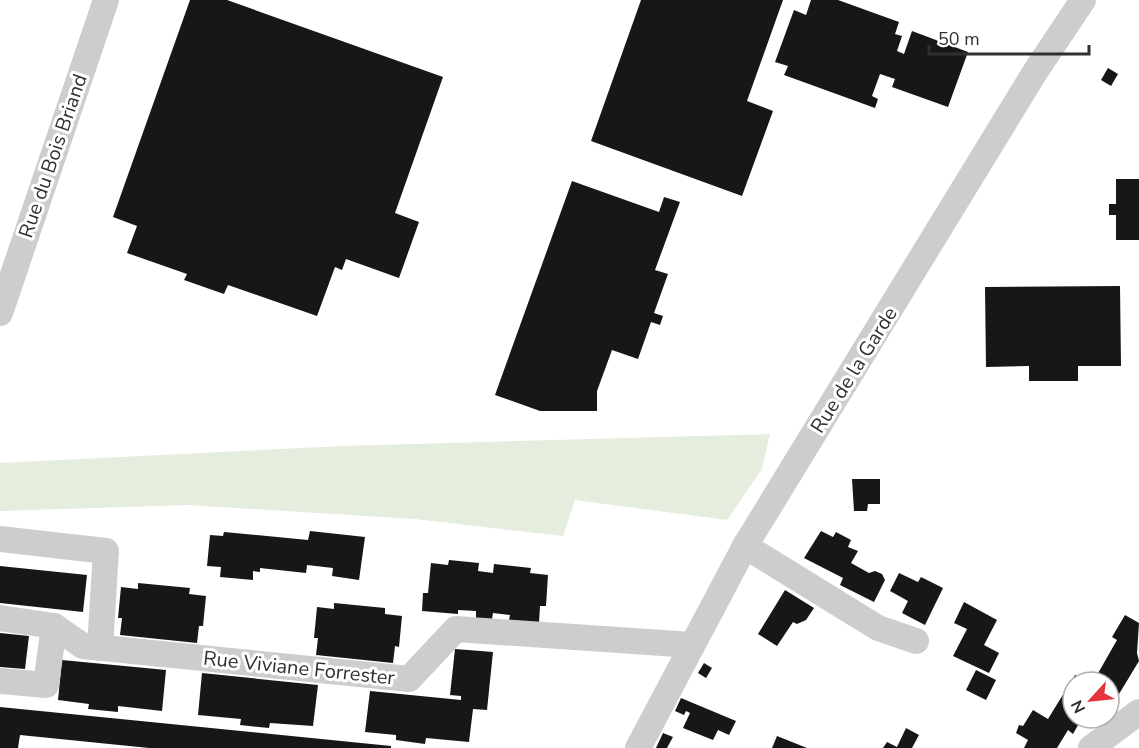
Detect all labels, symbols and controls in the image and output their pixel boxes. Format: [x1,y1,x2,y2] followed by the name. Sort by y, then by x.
[929,18,1090,56] scale bar
[938,27,980,51] text: 50 m
[12,71,94,241] street label: Rue du Bois Briand
[804,302,904,438] street label: Rue de la Garde
[202,645,396,691] street label: Rue Viviane Forrester
[1061,670,1121,730] north arrow
[1066,696,1091,717] text: N

